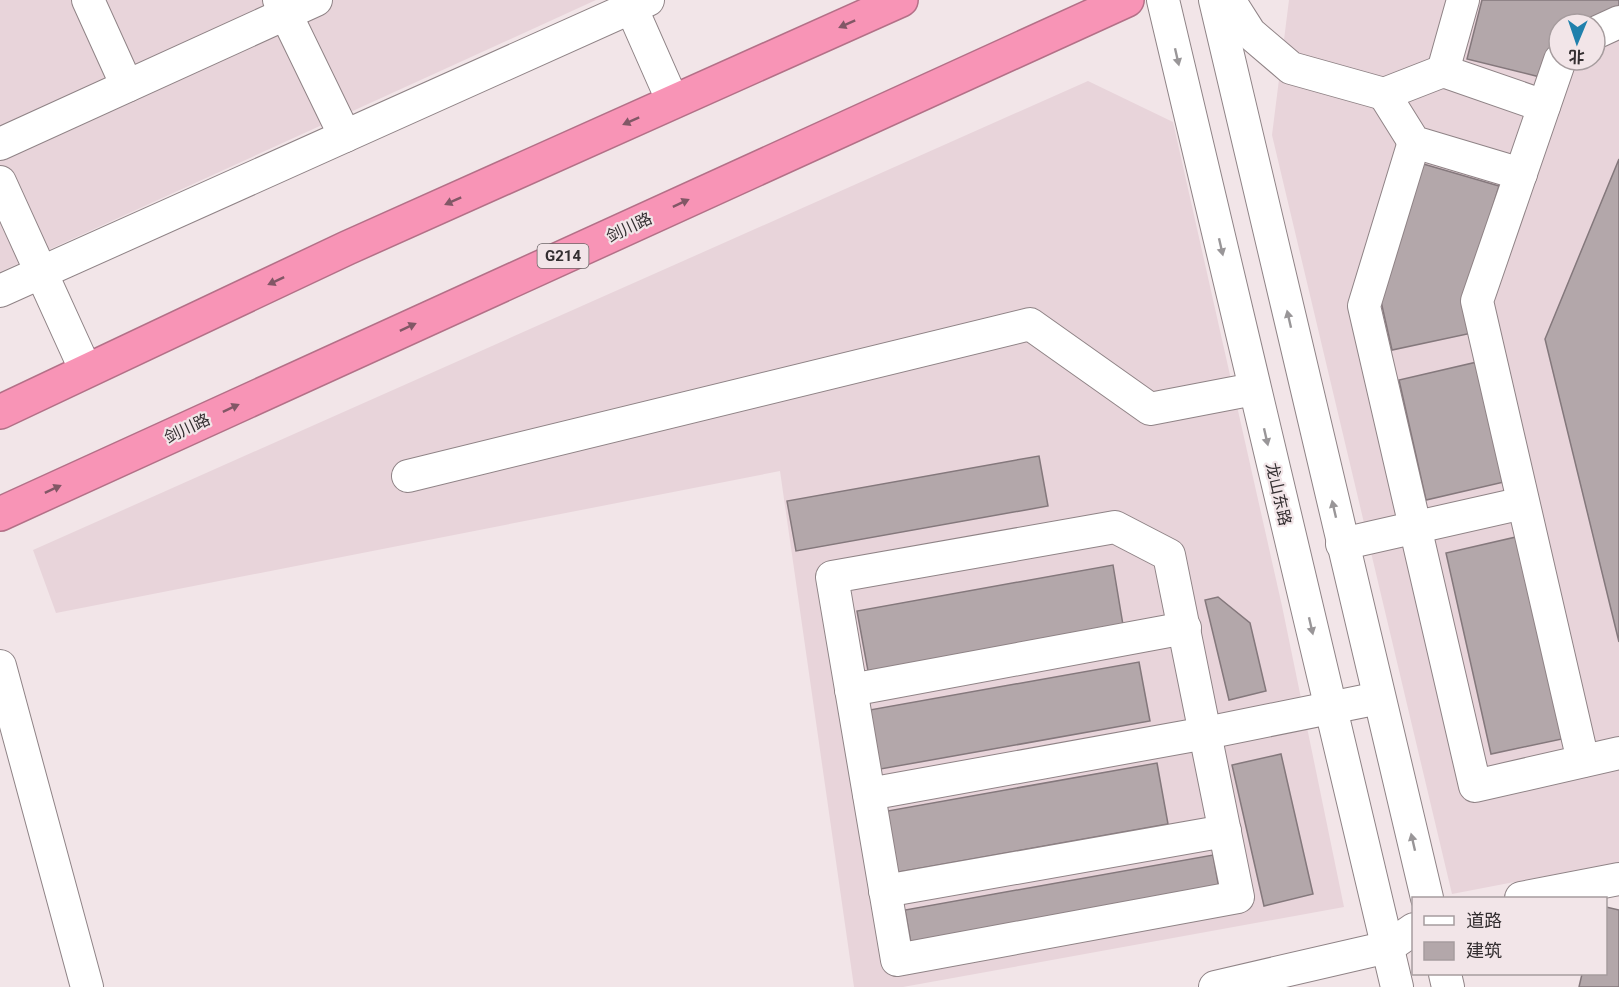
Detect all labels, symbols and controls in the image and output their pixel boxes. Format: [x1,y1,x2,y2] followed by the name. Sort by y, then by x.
[1547,12,1607,72] north arrow
[838,19,856,29] one-way arrow
[1568,47,1585,66] text: 北
[1172,48,1182,66] one-way arrow
[622,116,640,126] one-way arrow
[445,196,462,205] one-way arrow
[672,198,689,207] one-way arrow
[603,209,655,246] street label: 剑川路
[1217,238,1227,256] one-way arrow
[538,244,588,268] road number: G214
[267,277,284,286] one-way arrow
[1284,310,1294,328] one-way arrow
[399,322,417,332] one-way arrow
[222,404,239,413] one-way arrow
[161,410,213,447] street label: 剑川路
[1261,427,1271,446] one-way arrow
[1262,461,1295,527] street label: 龙山东路
[45,485,62,494] one-way arrow
[1329,500,1339,518] one-way arrow
[1306,617,1316,636] one-way arrow
[1408,832,1418,851] one-way arrow
[1412,897,1607,975] legend
[1466,910,1502,931] text: 道路
[1466,940,1502,961] text: 建筑

